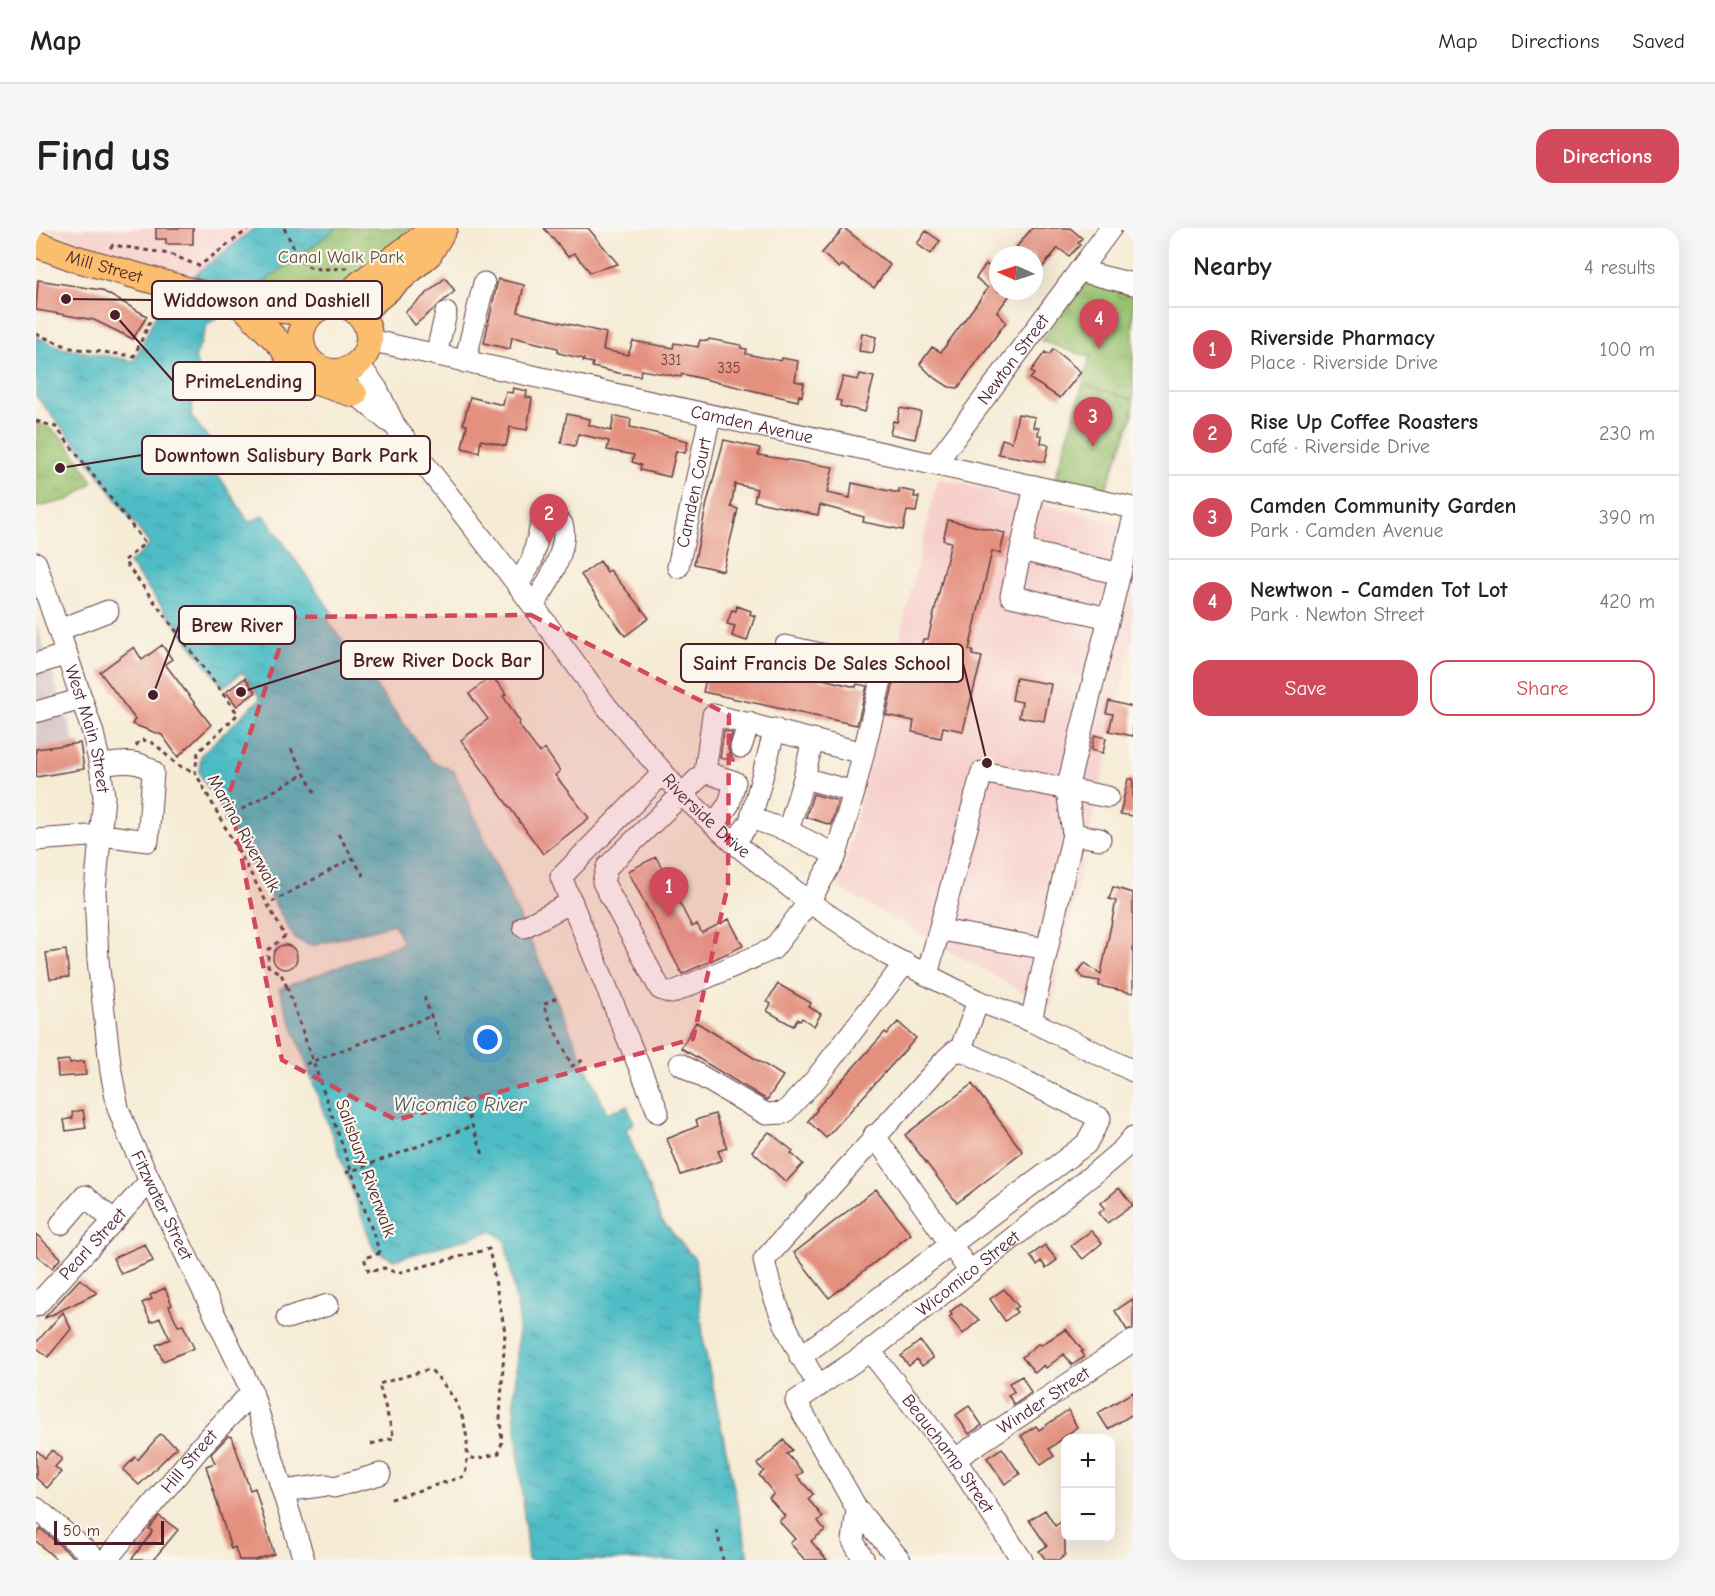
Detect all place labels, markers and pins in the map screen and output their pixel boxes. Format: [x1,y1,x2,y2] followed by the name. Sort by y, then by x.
[152,281,382,319] callout: Widdowson and Dashiell
[1080,300,1118,349] pin: 4
[173,362,315,400] callout: PrimeLending
[1074,398,1112,447] pin: 3
[142,436,430,474] callout: Downtown Salisbury Bark Park
[530,494,568,544] pin: 2
[179,606,295,644] callout: Brew River
[341,641,543,679] callout: Brew River Dock Bar
[681,644,963,682] callout: Saint Francis De Sales School
[650,868,688,917] pin: 1

